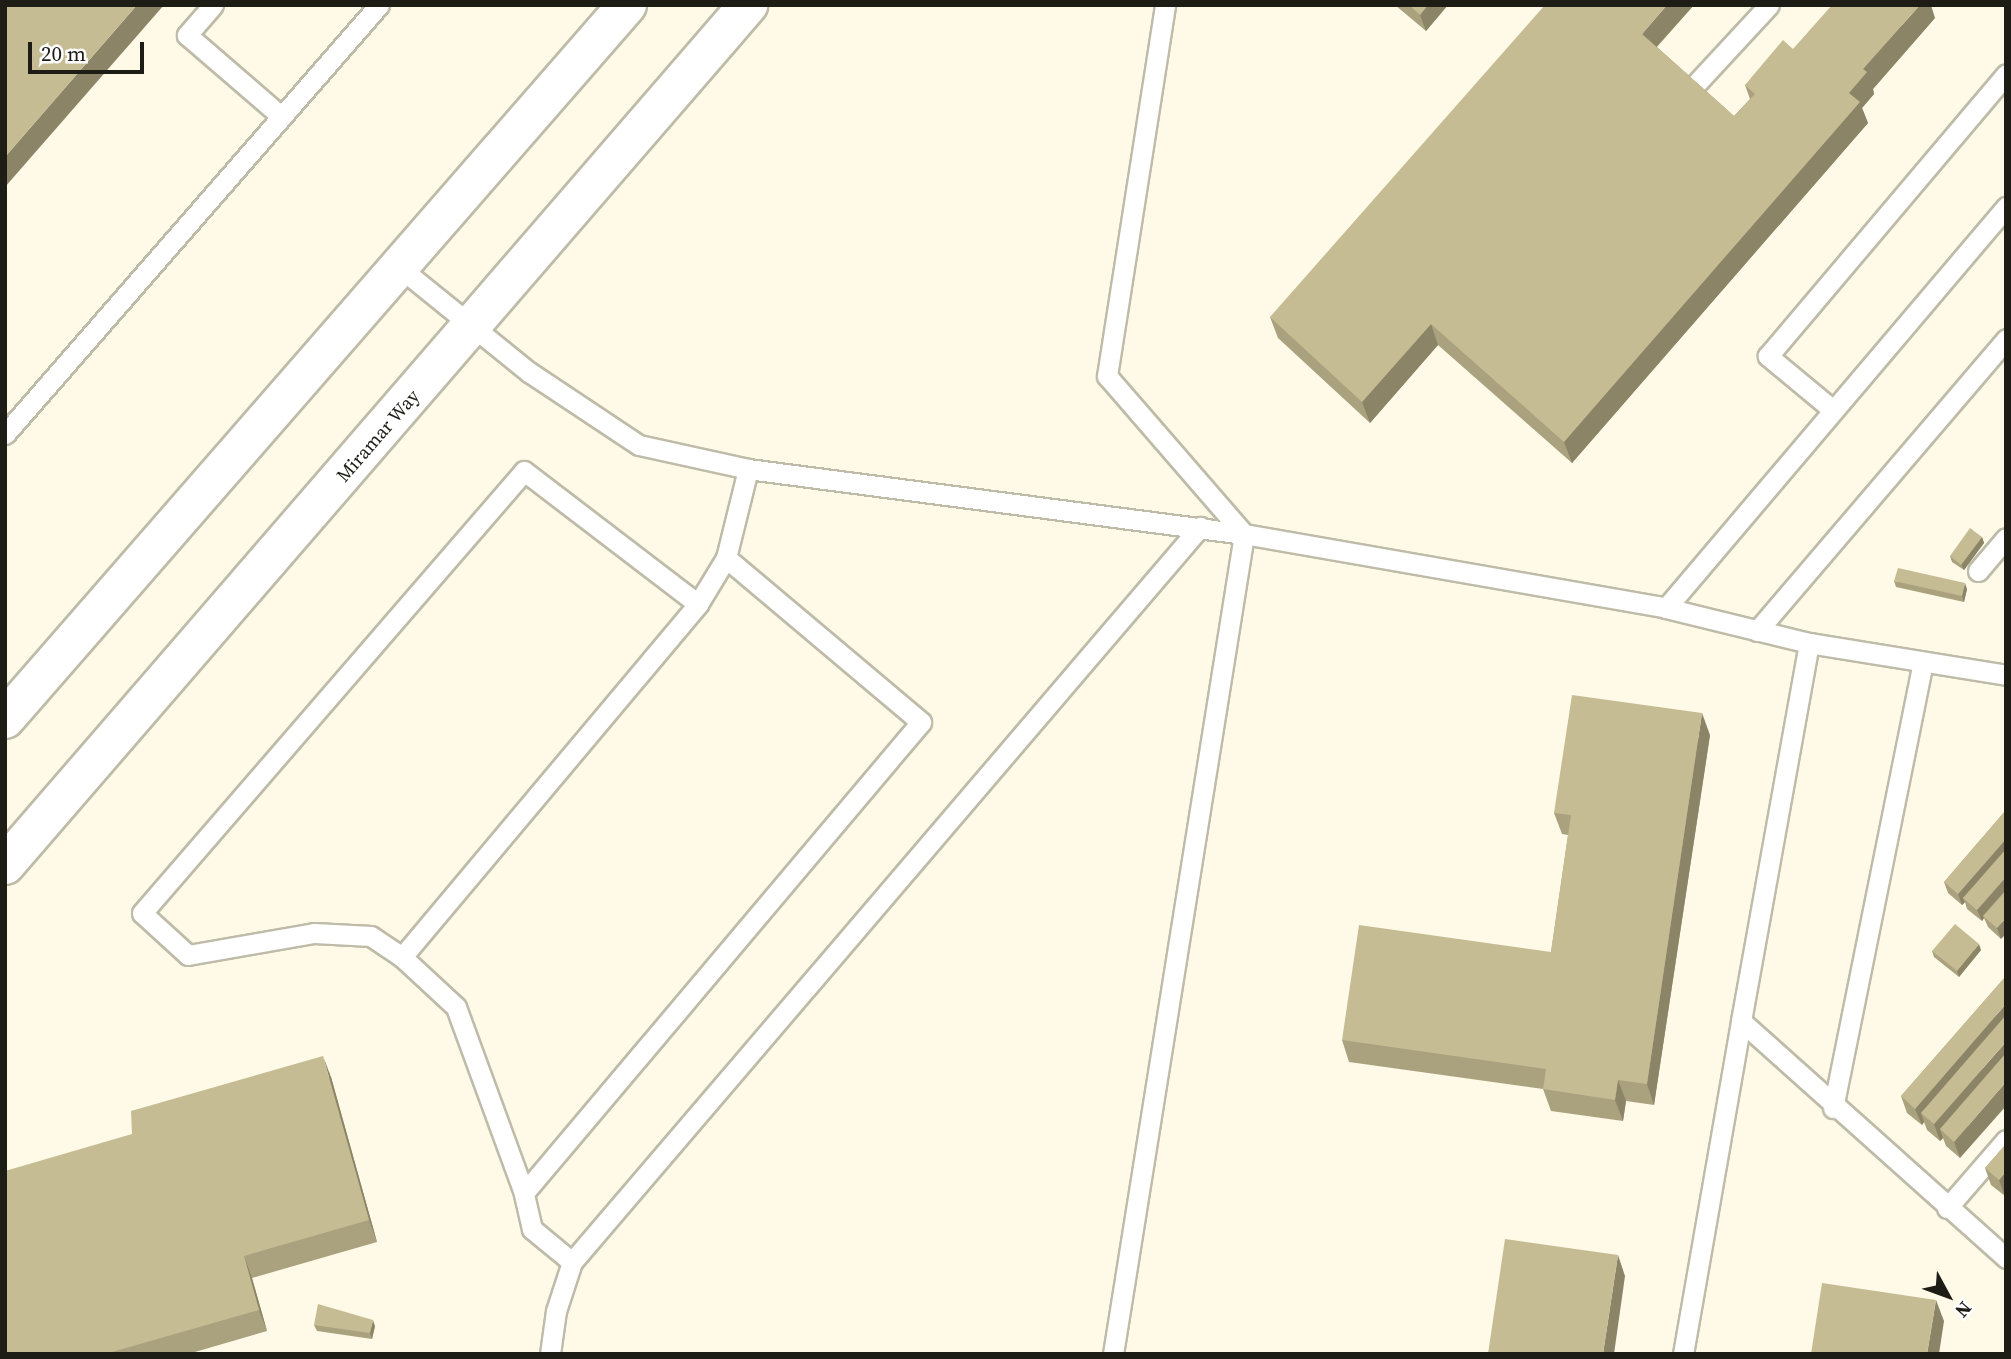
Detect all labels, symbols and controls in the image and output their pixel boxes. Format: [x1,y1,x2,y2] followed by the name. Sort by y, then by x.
[32,28,147,72] scale bar
[41,39,86,68] text: 20 m
[332,385,424,487] street label: Miramar Way
[1913,1261,1983,1331] north arrow
[1949,1296,1978,1324] text: N

